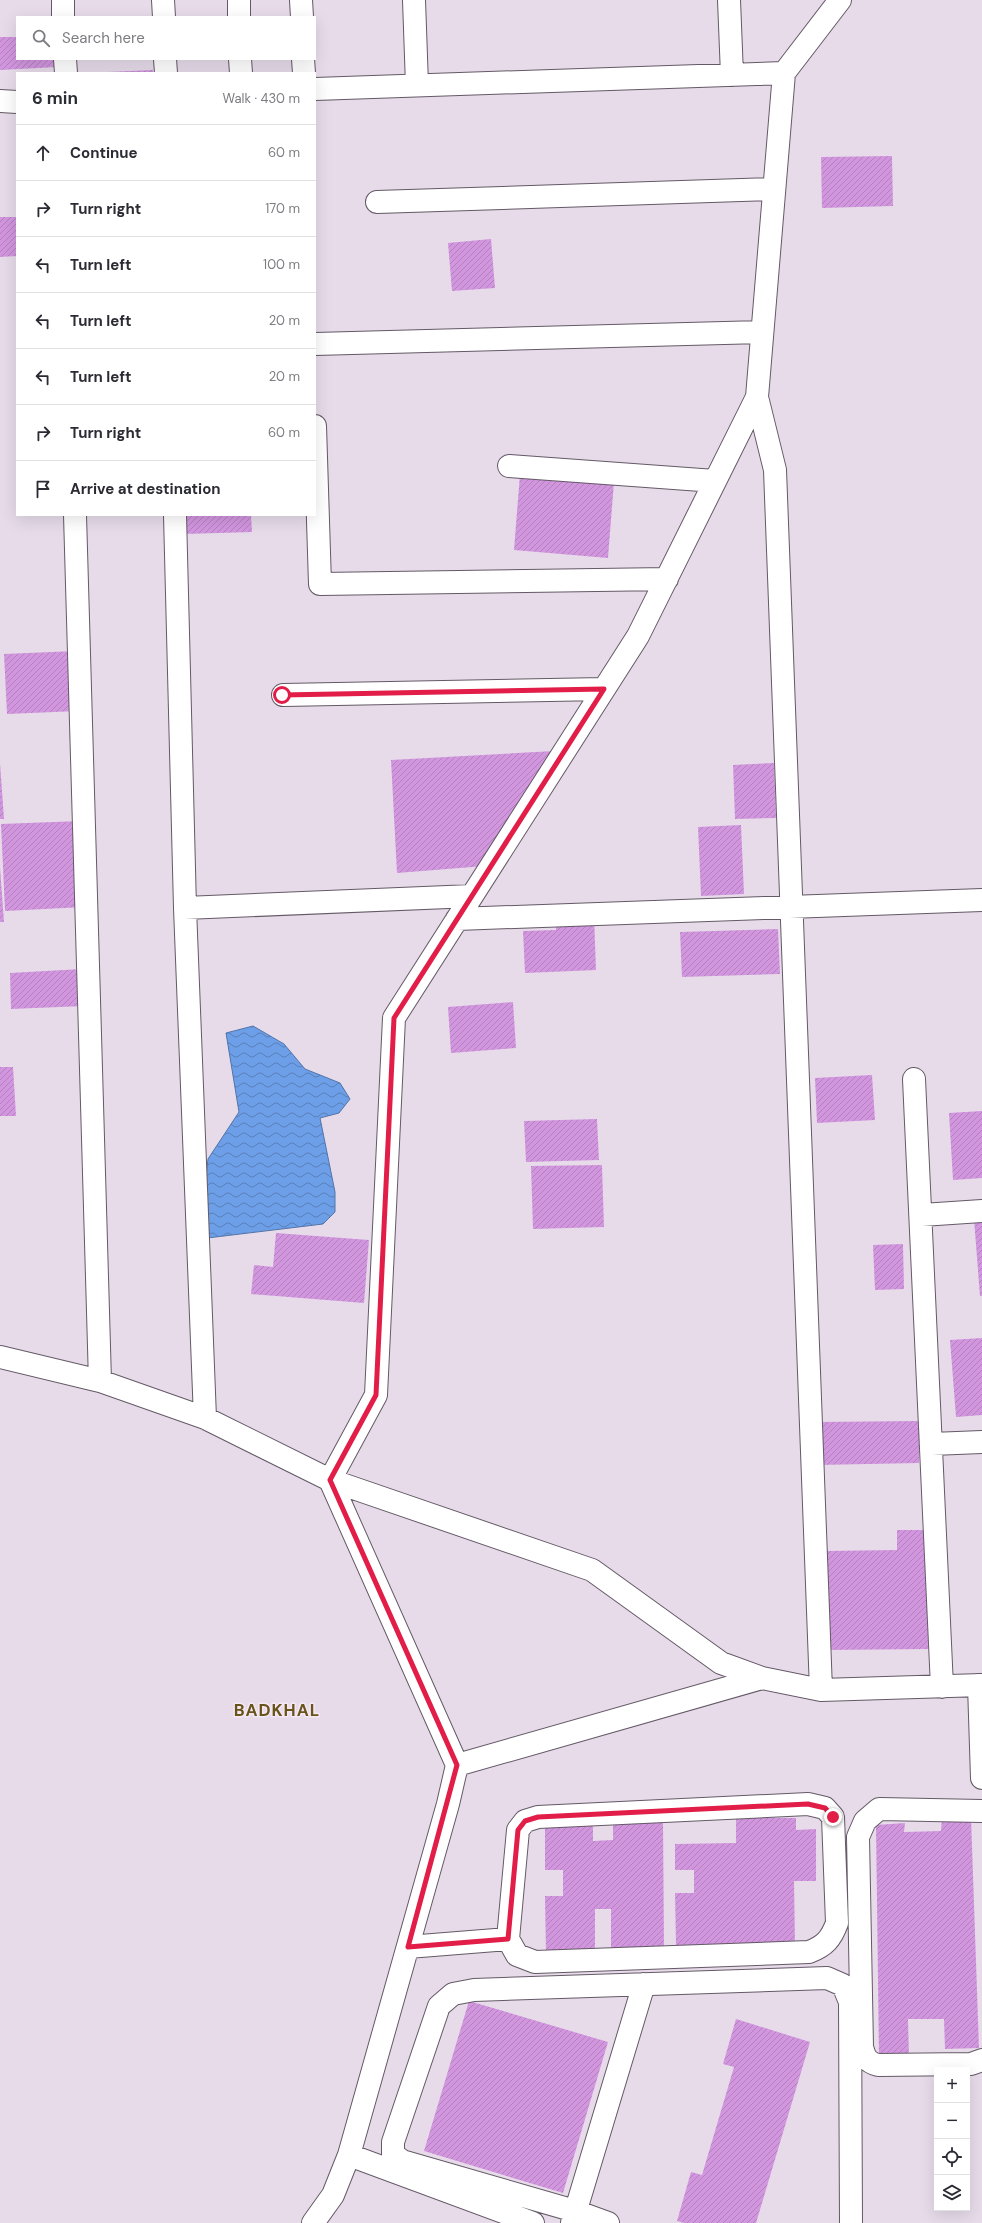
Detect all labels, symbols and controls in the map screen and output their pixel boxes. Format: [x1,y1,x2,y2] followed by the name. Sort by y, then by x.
[16,16,316,60] search box
[30,27,52,49] icon: search
[62,28,145,48] text: Search here
[32,87,78,109] text: 6 min
[223,90,300,107] text: Walk · 430 m
[32,142,54,164] icon: ahead
[70,143,138,163] text: Continue
[268,144,300,161] text: 60 m
[32,198,54,220] icon: right
[70,199,141,219] text: Turn right
[265,200,300,217] text: 170 m
[32,254,54,276] icon: left
[70,255,131,275] text: Turn left
[263,256,300,273] text: 100 m
[32,310,54,332] icon: left
[70,311,131,331] text: Turn left
[269,312,300,329] text: 20 m
[32,366,54,388] icon: left
[70,367,131,387] text: Turn left
[269,368,300,385] text: 20 m
[32,422,54,444] icon: right
[70,423,141,443] text: Turn right
[268,424,300,441] text: 60 m
[32,478,54,500] icon: arrive
[70,479,221,499] text: Arrive at destination
[273,686,291,704] route start
[234,1699,320,1721] district label: BADKHAL
[824,1808,842,1826] route end
[934,2067,970,2211] map controls
[934,2067,970,2103] button: +
[934,2103,970,2139] button: −
[934,2139,970,2175] button: locate
[934,2175,970,2211] button: layers

